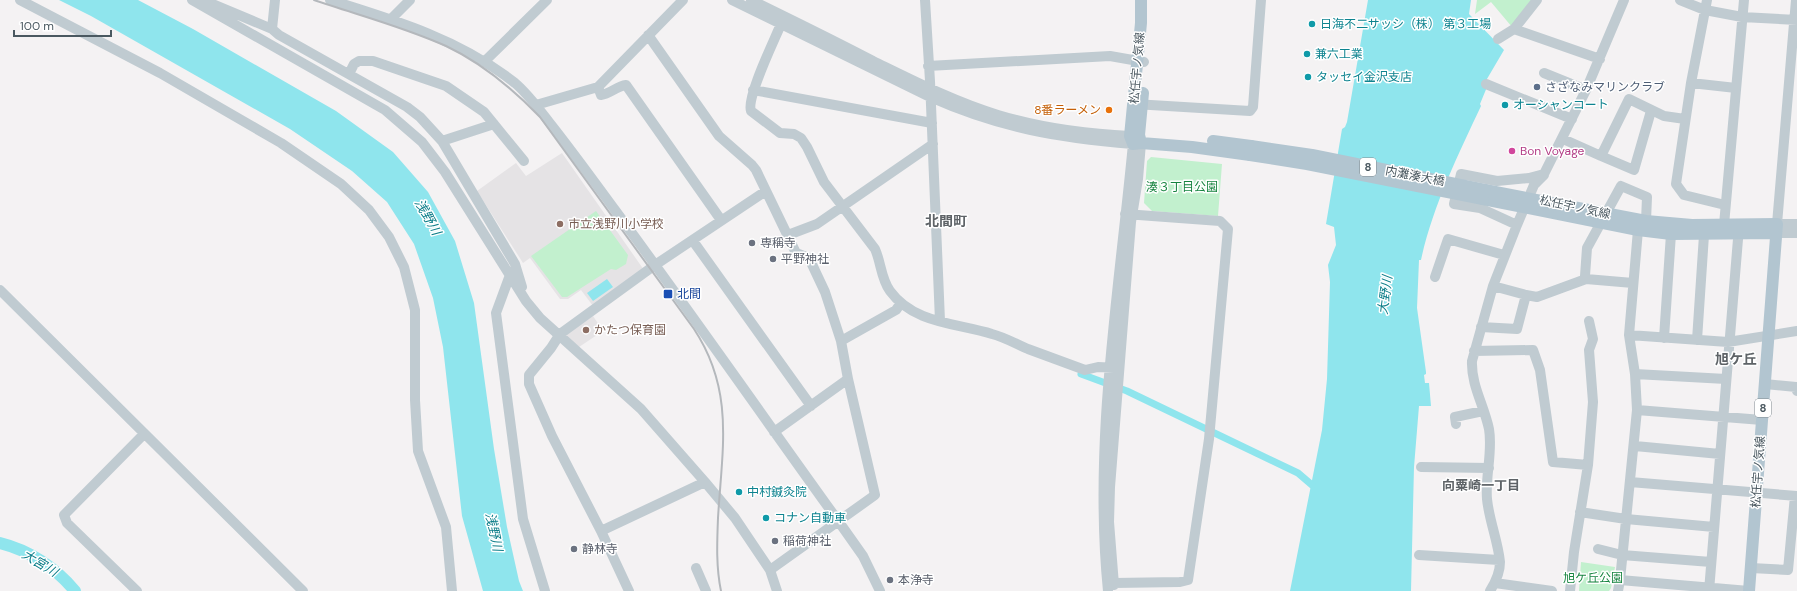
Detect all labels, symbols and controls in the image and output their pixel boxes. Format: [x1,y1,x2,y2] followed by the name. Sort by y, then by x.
[14,12,111,38] scale bar
[1320,16,1491,32] place label: 日海不二サッシ（株） 第３工場
[20,18,54,34] text: 100 m
[1307,19,1317,29] marker: 日海不二サッシ（株） 第３工場
[1126,31,1148,105] street label: 松任宇ノ気線
[1315,46,1363,62] place label: 兼六工業
[1302,49,1312,59] marker: 兼六工業
[1316,69,1412,85] place label: タッセイ金沢支店
[1303,72,1313,82] marker: タッセイ金沢支店
[1545,79,1665,95] place label: さざなみマリンクラブ
[1532,82,1542,92] marker: さざなみマリンクラブ
[1513,97,1609,113] place label: オーシャンコート
[1500,100,1510,110] marker: オーシャンコート
[1034,102,1101,118] place label: 8番ラーメン
[1104,105,1114,115] marker: 8番ラーメン
[1520,143,1585,159] place label: Bon Voyage
[1507,146,1517,156] marker: Bon Voyage
[1360,158,1376,176] road number: 8
[1384,162,1446,190] street label: 内灘湊大橋
[1146,179,1218,195] park label: 湊３丁目公園
[1538,192,1612,222] street label: 松任宇ノ気線
[411,196,446,240] water label: 浅野川
[925,212,967,230] district label: 北間町
[568,216,664,232] place label: 市立浅野川小学校
[555,219,565,229] marker: 市立浅野川小学校
[760,235,796,251] place label: 専稱寺
[747,238,757,248] marker: 専稱寺
[781,251,829,267] place label: 平野神社
[768,254,778,264] marker: 平野神社
[1374,273,1396,315] water label: 大野川
[677,286,701,302] place label: 北間
[662,288,674,300] marker: 北間
[594,322,666,338] place label: かたつ保育園
[581,325,591,335] marker: かたつ保育園
[1715,350,1757,368] district label: 旭ケ丘
[1755,399,1771,417] road number: 8
[1748,436,1768,508] street label: 松任宇ノ気線
[1442,477,1520,494] district label: 向粟崎一丁目
[747,484,807,500] place label: 中村鍼灸院
[734,487,744,497] marker: 中村鍼灸院
[774,510,846,526] place label: コナン自動車
[482,511,507,555] water label: 浅野川
[761,513,771,523] marker: コナン自動車
[783,533,831,549] place label: 稲荷神社
[770,536,780,546] marker: 稲荷神社
[582,541,618,557] place label: 静林寺
[569,544,579,554] marker: 静林寺
[19,546,63,581] water label: 大宮川
[1563,570,1623,586] park label: 旭ケ丘公園
[898,572,934,588] place label: 本浄寺
[885,575,895,585] marker: 本浄寺

